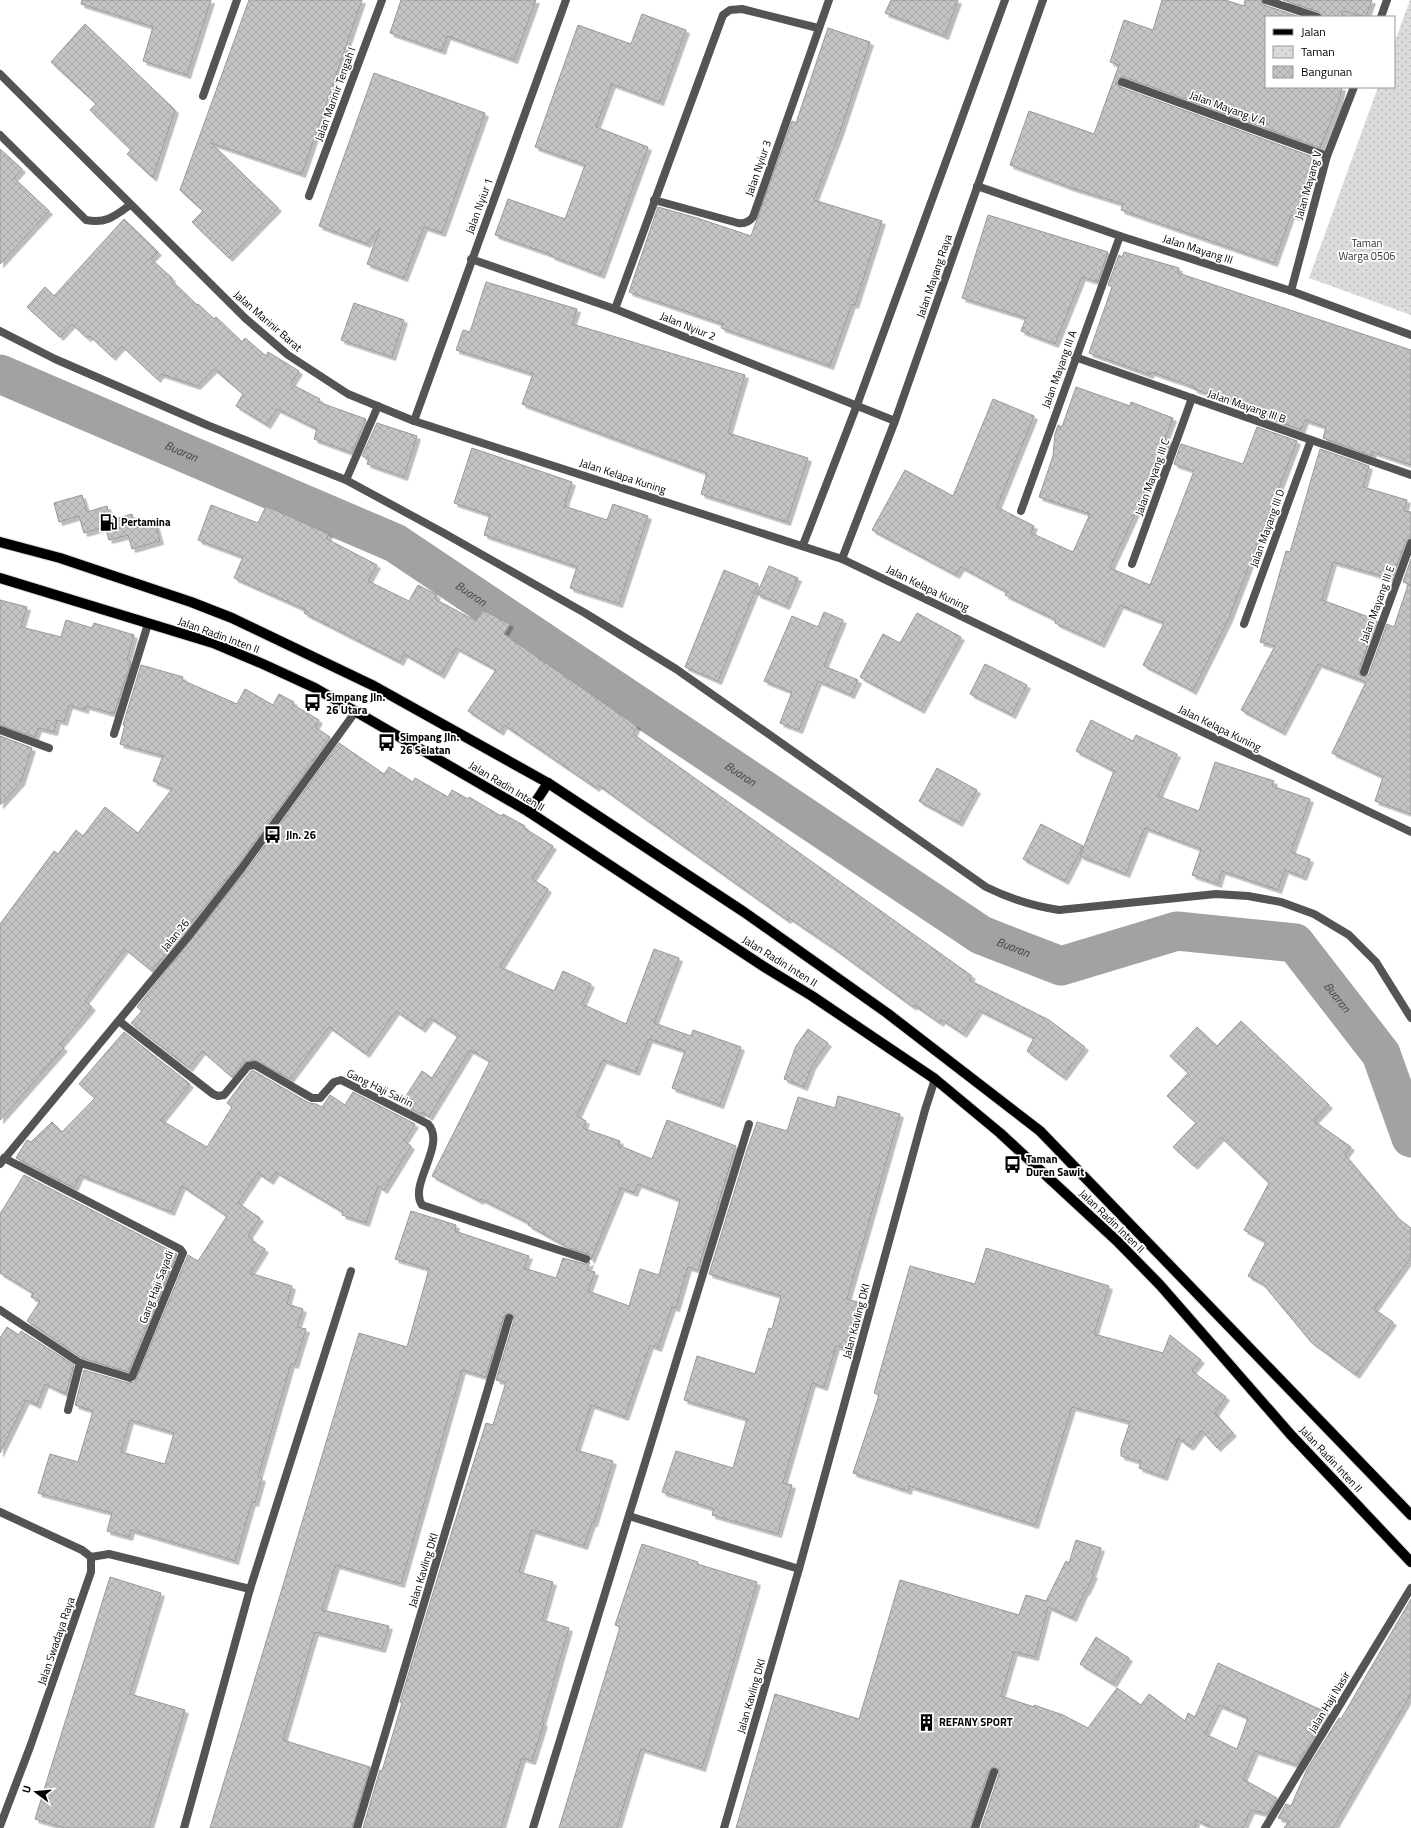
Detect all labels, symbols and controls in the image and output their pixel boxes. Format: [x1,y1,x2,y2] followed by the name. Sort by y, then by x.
[1265,16,1395,88] legend
[1301,22,1326,41] text: Jalan
[1301,42,1335,61] text: Taman
[311,45,359,143] street label: Jalan Marinir Tengah I
[1301,62,1352,81] text: Bangunan
[1188,87,1269,129] street label: Jalan Mayang V A
[741,138,775,198] street label: Jalan Nyiur 3
[1291,148,1326,221] street label: Jalan Mayang V
[461,176,497,236] street label: Jalan Nyiur 1
[1161,230,1235,268] street label: Jalan Mayang III
[912,232,956,320] street label: Jalan Mayang Raya
[1338,235,1396,264] park label: Taman Warga 0506
[230,287,306,355] street label: Jalan Marinir Barat
[658,308,718,344] street label: Jalan Nyiur 2
[1038,328,1081,410] street label: Jalan Mayang III A
[1206,385,1288,427] street label: Jalan Mayang III B
[162,435,202,467] water label: Buaran
[1131,436,1173,518] street label: Jalan Mayang III C
[578,454,669,498] street label: Jalan Kelapa Kuning
[1245,487,1289,569] street label: Jalan Mayang III D
[98,512,118,532] fuel station icon: Pertamina
[121,514,171,530] place label: Pertamina
[884,561,972,615] street label: Jalan Kelapa Kuning
[1356,563,1398,645] street label: Jalan Mayang III E
[452,576,492,611] water label: Buaran
[176,613,262,657] street label: Jalan Radin Inten II
[326,689,385,718] place label: Simpang Jln. 26 Utara
[303,693,323,713] bus stop icon: Simpang Jln. 26 Utara
[1176,701,1264,755] street label: Jalan Kelapa Kuning
[400,729,459,758] place label: Simpang Jln. 26 Selatan
[377,733,397,753] bus stop icon: Simpang Jln. 26 Selatan
[721,756,761,792] water label: Buaran
[466,757,548,815] street label: Jalan Radin Inten II
[263,825,283,845] bus stop icon: Jln. 26
[286,827,316,843] place label: Jln. 26
[157,915,193,955] street label: Jalan 26
[739,932,821,990] street label: Jalan Radin Inten II
[994,932,1034,962] water label: Buaran
[1319,978,1356,1017] water label: Buaran
[344,1065,416,1111] street label: Gang Haji Sairin
[1026,1151,1084,1180] place label: Taman Duren Sawit
[1003,1155,1023,1175] bus stop icon: Taman Duren Sawit
[1076,1185,1148,1257] street label: Jalan Radin Inten II
[135,1248,177,1326] street label: Gang Haji Sayadi
[838,1282,874,1360] street label: Jalan Kavling DKI
[1296,1422,1366,1496] street label: Jalan Radin Inten II
[404,1531,442,1609] street label: Jalan Kavling DKI
[33,1594,79,1687] street label: Jalan Swadaya Raya
[733,1657,769,1735] street label: Jalan Kavling DKI
[1304,1668,1354,1736] street label: Jalan Haji Nasir
[916,1712,936,1732] building icon: REFANY SPORT
[939,1714,1013,1730] place label: REFANY SPORT
[16,1772,56,1812] north arrow
[18,1784,35,1795] text: U

